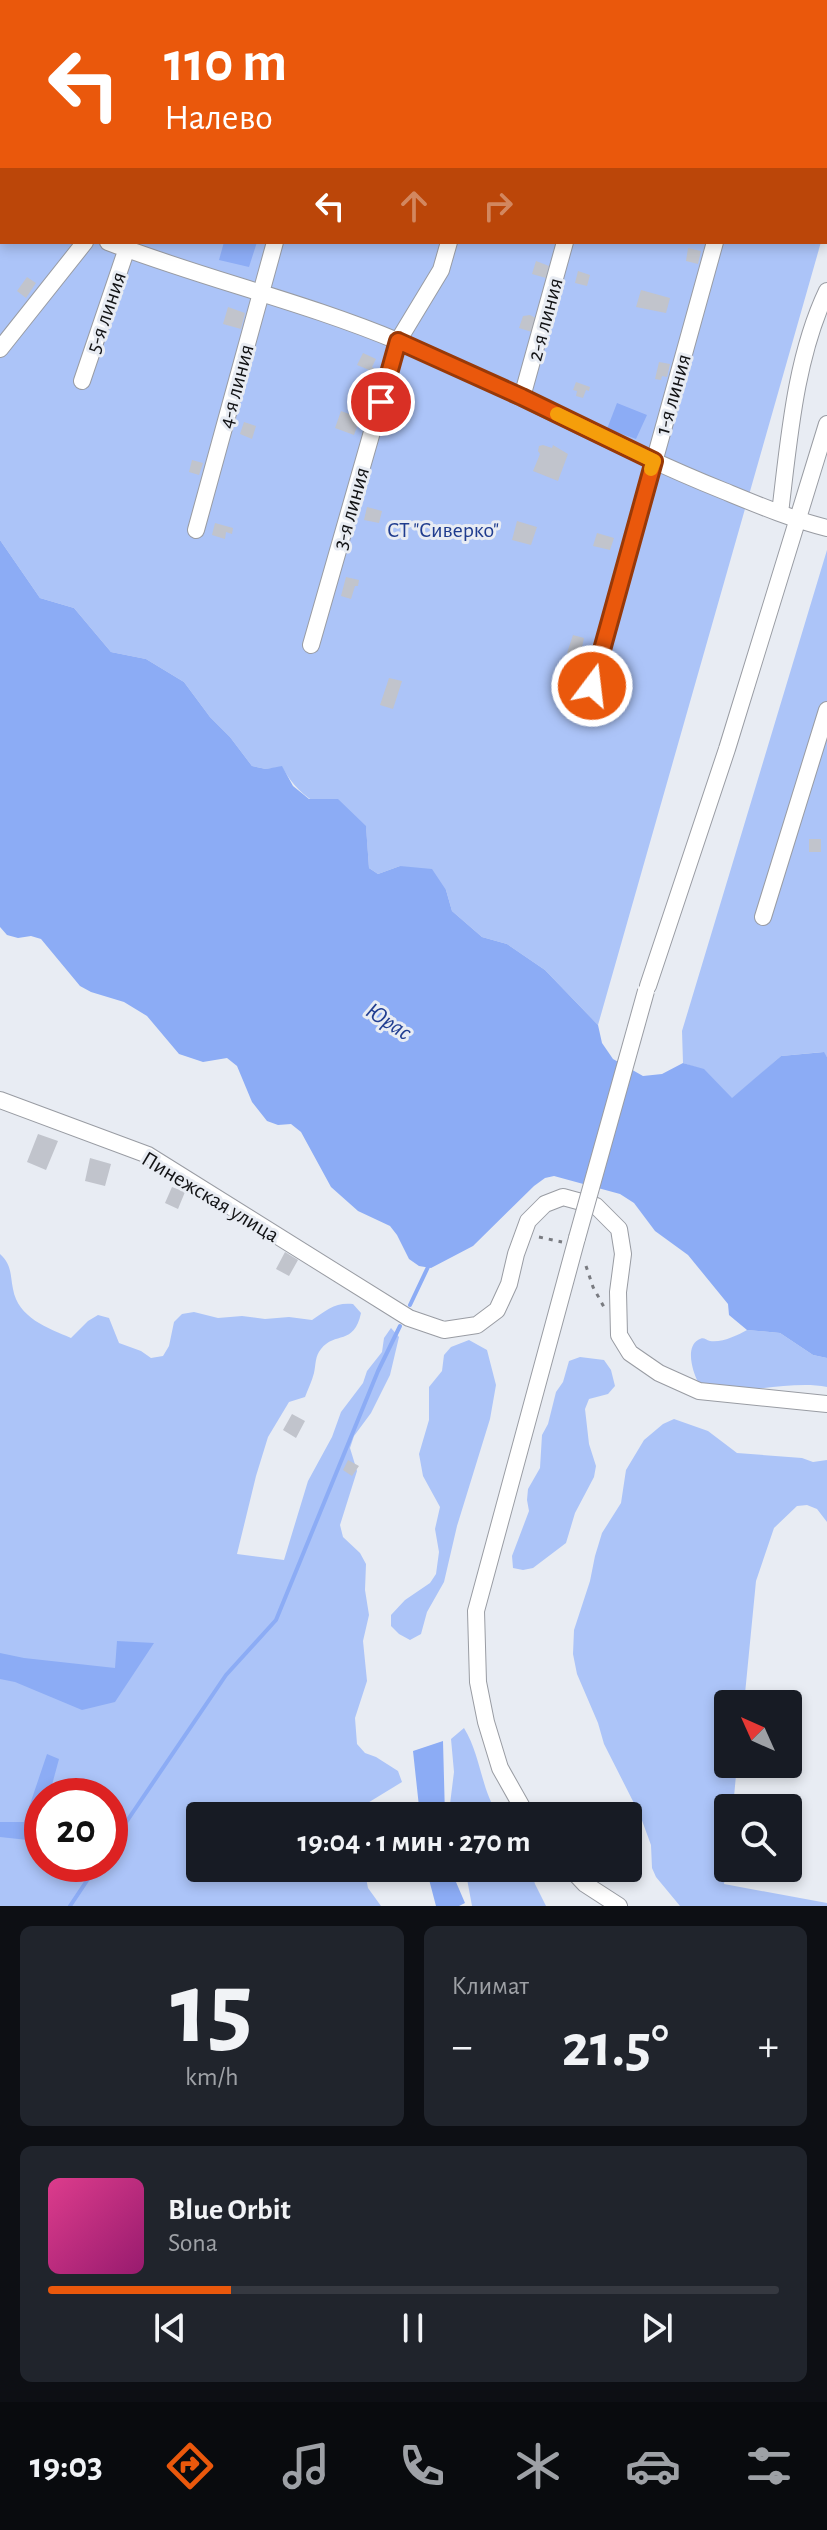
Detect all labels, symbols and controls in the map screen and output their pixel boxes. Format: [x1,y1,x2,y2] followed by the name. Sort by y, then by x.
[32,32,136,136] icon: left
[164,35,287,91] text: 110 m
[164,100,273,136] text: Налево
[308,184,352,228] icon: left
[392,184,436,228] icon: ahead
[476,184,520,228] icon: right
[82,269,130,356] street label: 5-я линия
[523,275,567,363] street label: 2-я линия
[214,342,258,431] street label: 4-я линия
[651,351,695,437] street label: 1-я линия
[347,368,415,436] pin
[359,380,403,424] icon: arrive
[329,465,373,552] street label: 3-я линия
[387,519,499,541] park label: СТ "Сиверко"
[550,644,634,728] position arrow
[362,999,416,1046] water label: Юрас
[138,1147,283,1246] street label: Пинежская улица
[714,1690,802,1778] north arrow
[714,1690,802,1882] map controls
[24,1778,128,1882] speed limit sign: 20
[714,1794,802,1882] button: search
[297,1827,531,1857] text: 19:04 · 1 мин · 270 m
[171,1958,253,2062] text: 15
[452,1973,529,1999] text: Климат
[562,2017,669,2077] text: 21.5°
[452,2025,473,2069] text: −
[758,2025,779,2069] text: +
[185,2064,239,2090] text: km/h
[168,2195,291,2225] text: Blue Orbit
[168,2230,218,2256] text: Sona
[148,2306,192,2350] icon: previous
[391,2306,435,2350] icon: pause
[635,2306,679,2350] icon: next
[162,2438,218,2494] icon: directions
[278,2438,334,2494] icon: music
[394,2438,450,2494] icon: phone
[510,2438,566,2494] icon: climate
[625,2438,681,2494] icon: car
[741,2438,797,2494] icon: filters
[30,2448,103,2484] text: 19:03

